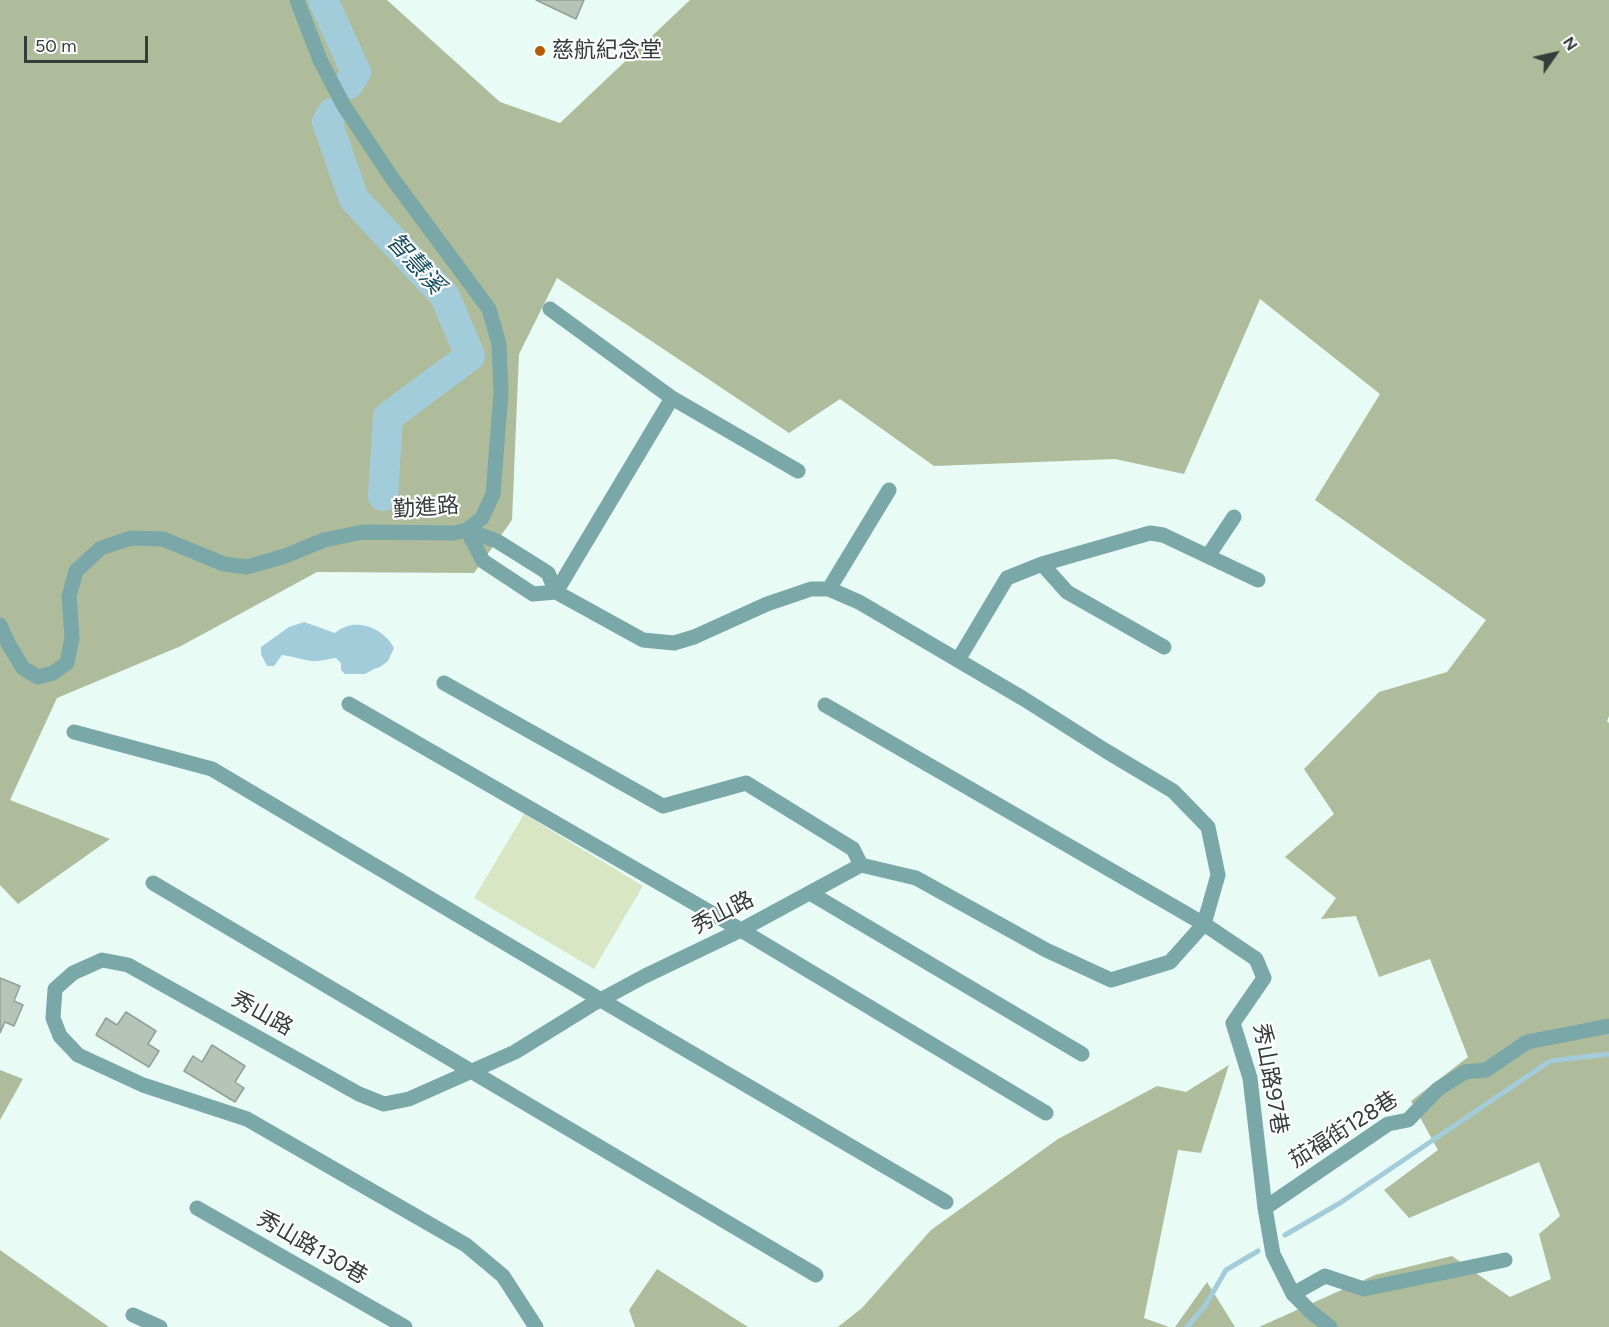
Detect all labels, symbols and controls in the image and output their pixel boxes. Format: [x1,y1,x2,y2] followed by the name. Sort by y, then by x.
[27,24,152,62] scale bar
[1525,24,1585,84] north arrow
[1559,33,1582,54] text: N
[35,35,77,57] text: 50 m
[552,38,662,64] place label: 慈航紀念堂
[533,44,547,58] marker: 慈航紀念堂
[380,228,450,300] water label: 智慧溪
[392,493,460,523] street label: 勤進路
[688,886,758,940] street label: 秀山路
[227,986,297,1042] street label: 秀山路
[1247,1021,1293,1137] street label: 秀山路97巷
[1285,1086,1403,1174] street label: 茄福街128巷
[252,1206,372,1290] street label: 秀山路130巷

